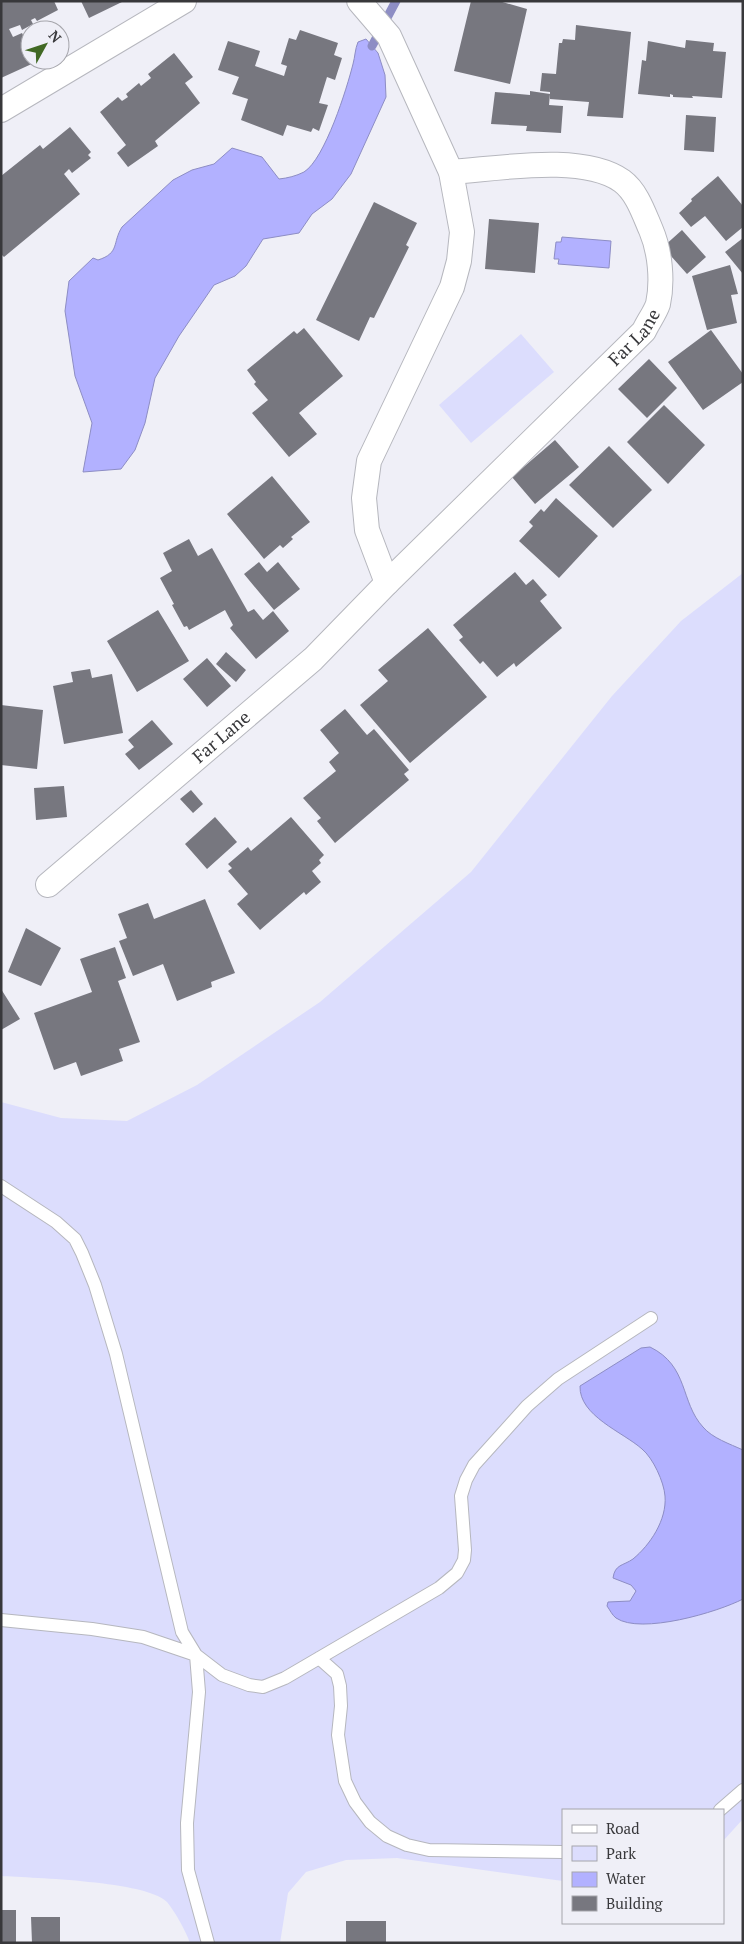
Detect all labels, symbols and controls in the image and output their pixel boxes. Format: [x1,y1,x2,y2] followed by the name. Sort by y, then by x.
[20,20,70,70] north arrow
[45,26,66,47] text: N
[602,304,665,371] street label: Far Lane
[187,705,255,768] street label: Far Lane
[562,1809,724,1924] legend
[606,1818,639,1838] text: Road
[606,1843,636,1863] text: Park
[606,1868,646,1888] text: Water
[606,1893,664,1913] text: Building

